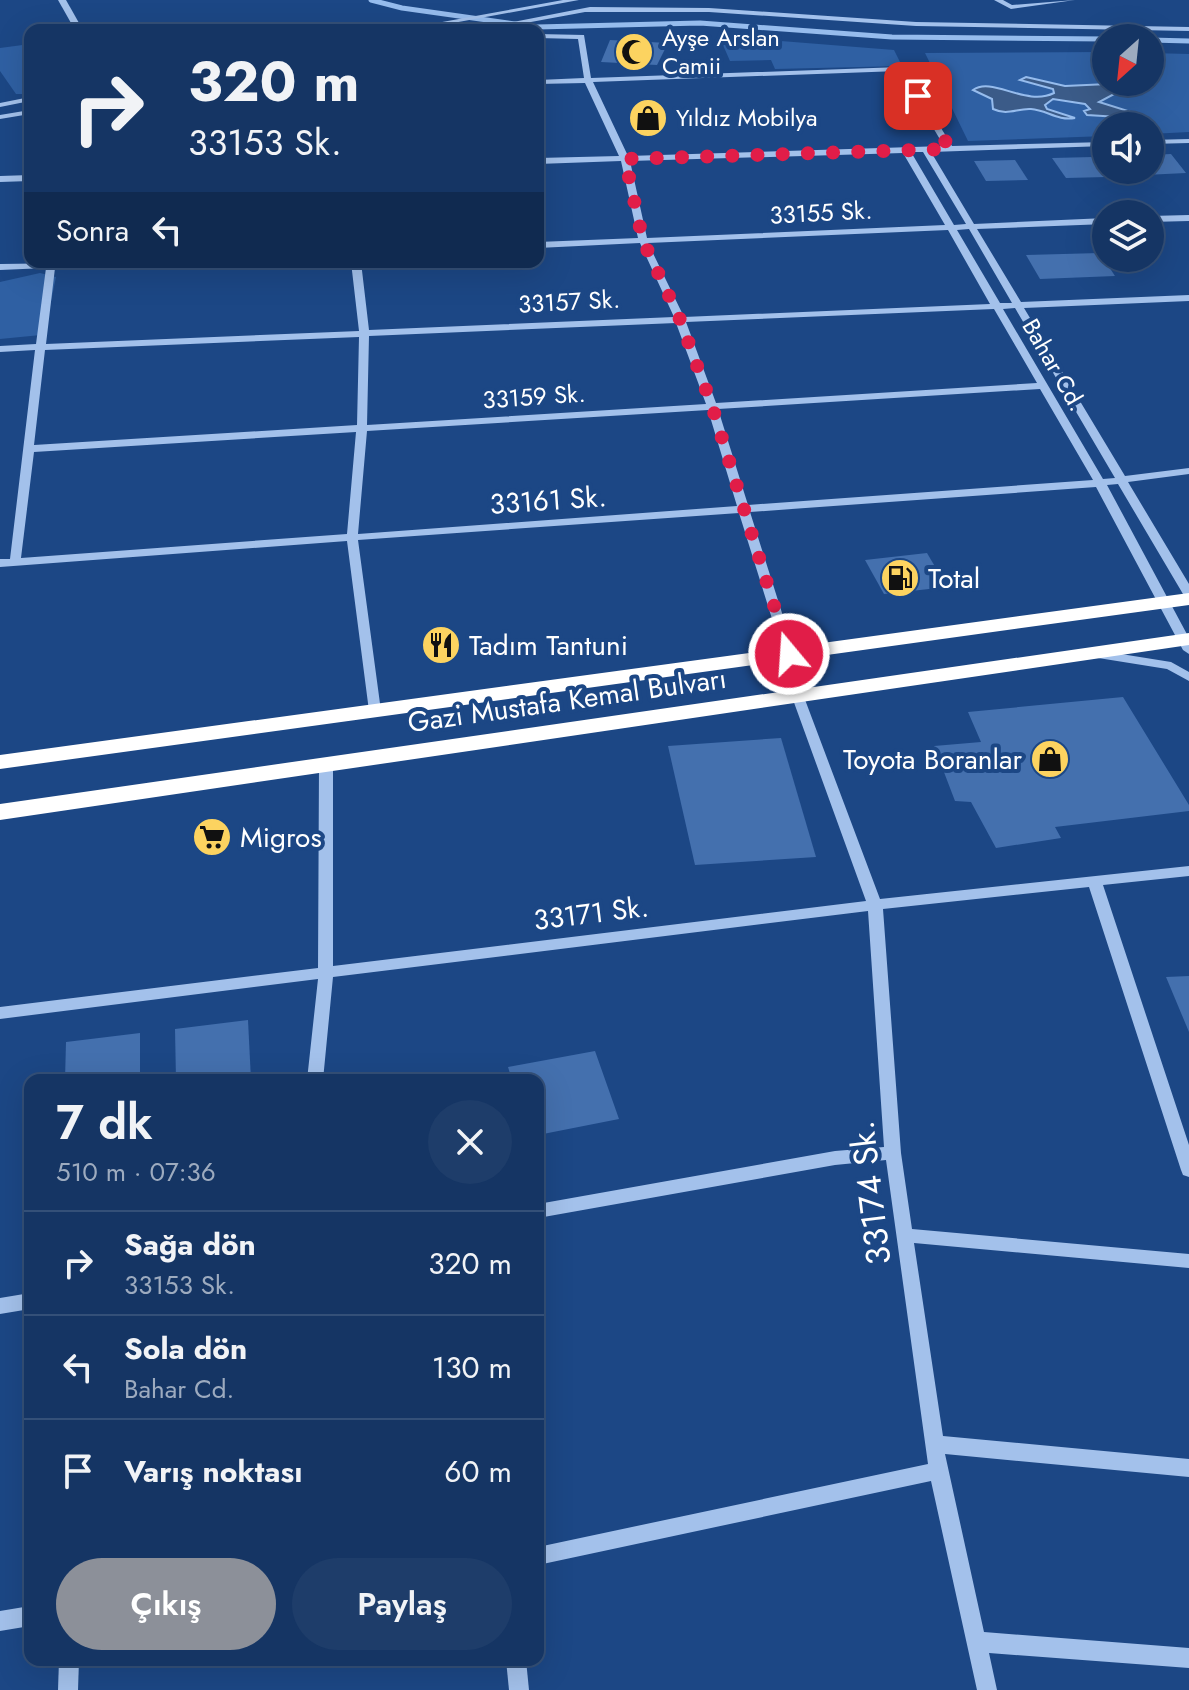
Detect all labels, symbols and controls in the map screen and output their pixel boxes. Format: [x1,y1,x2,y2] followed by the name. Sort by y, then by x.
[662,20,780,83] place label: Ayşe Arslan Camii
[1092,24,1164,96] north arrow
[1092,24,1164,272] map controls
[613,31,655,73] mosque icon: Ayşe Arslan Camii
[188,41,359,122] text: 320 m
[56,56,160,160] icon: right
[884,62,952,130] pin
[896,74,940,118] icon: arrive
[627,97,669,139] shop icon: Yıldız Mobilya
[676,100,818,135] place label: Yıldız Mobilya
[1092,112,1164,184] button: sound
[188,116,342,168] text: 33153 Sk.
[769,192,873,233] street label: 33155 Sk.
[1092,200,1164,272] button: layers
[145,208,189,252] icon: left
[56,209,129,252] text: Sonra
[517,281,621,322] street label: 33157 Sk.
[1014,312,1095,418] street label: Bahar Cd.
[481,375,587,418] street label: 33159 Sk.
[488,476,608,525] street label: 33161 Sk.
[879,557,921,599] fuel station icon: Total
[928,558,980,599] place label: Total
[747,612,831,696] position arrow
[420,624,462,666] restaurant icon: Tadım Tantuni
[469,625,628,666] place label: Tadım Tantuni
[405,658,729,743] street label: Gazi Mustafa Kemal Bulvarı
[1029,738,1071,780] shop icon: Toyota Boranlar
[843,739,1022,780] place label: Toyota Boranlar
[191,816,233,858] supermarket icon: Migros
[240,817,322,858] place label: Migros
[531,886,651,941] street label: 33171 Sk.
[56,1088,153,1157] text: 7 dk
[428,1100,512,1184] button: close
[837,1118,904,1268] street label: 33174 Sk.
[56,1153,216,1191] text: 510 m · 07:36
[124,1223,256,1266] text: Sağa dön
[56,1241,100,1285] icon: right
[428,1242,512,1285] text: 320 m
[124,1266,235,1304] text: 33153 Sk.
[124,1327,247,1370] text: Sola dön
[56,1345,100,1389] icon: left
[432,1346,512,1389] text: 130 m
[124,1370,234,1408] text: Bahar Cd.
[56,1449,100,1493] icon: arrive
[124,1450,302,1493] text: Varış noktası
[444,1450,512,1493] text: 60 m
[56,1558,276,1650] button: Çıkış
[292,1558,512,1650] button: Paylaş

